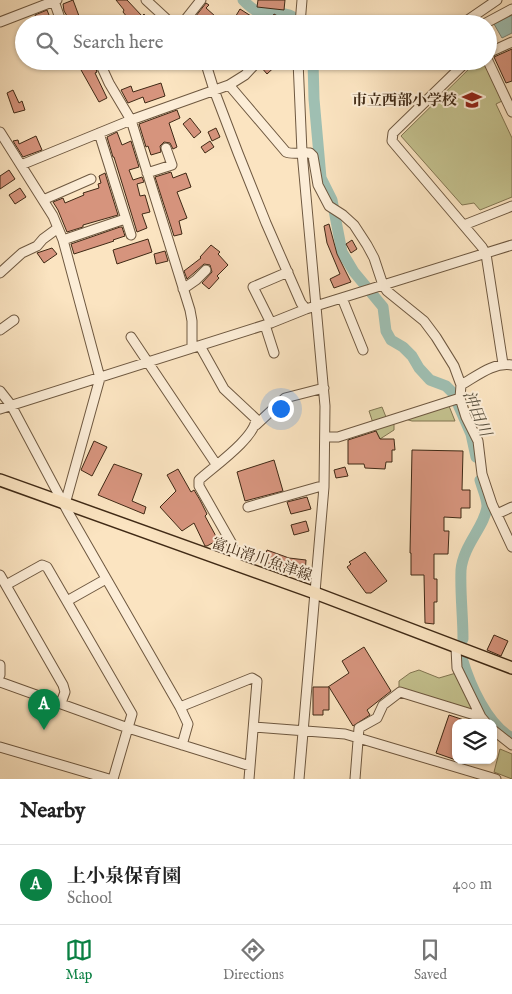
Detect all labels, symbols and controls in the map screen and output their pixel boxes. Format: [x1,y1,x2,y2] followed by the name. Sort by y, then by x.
[15,15,497,70] search box
[33,29,61,57] icon: search
[73,31,164,55] text: Search here
[461,89,483,111] school or university icon: 市立西部小学校
[352,91,457,110] place label: 市立西部小学校
[458,388,496,442] water label: 沖田川
[268,396,294,422] your location
[209,533,315,586] street label: 富山滑川魚津線
[28,689,60,730] pin: A
[452,719,497,764] map controls
[452,719,497,764] button: layers
[20,798,85,825] text: Nearby
[67,865,181,889] text: 上小泉保育園
[31,875,41,895] text: A
[453,875,492,895] text: 400 m
[67,889,112,909] text: School
[65,936,93,984] tab: Map
[223,936,284,984] tab: Directions
[414,936,447,984] tab: Saved

